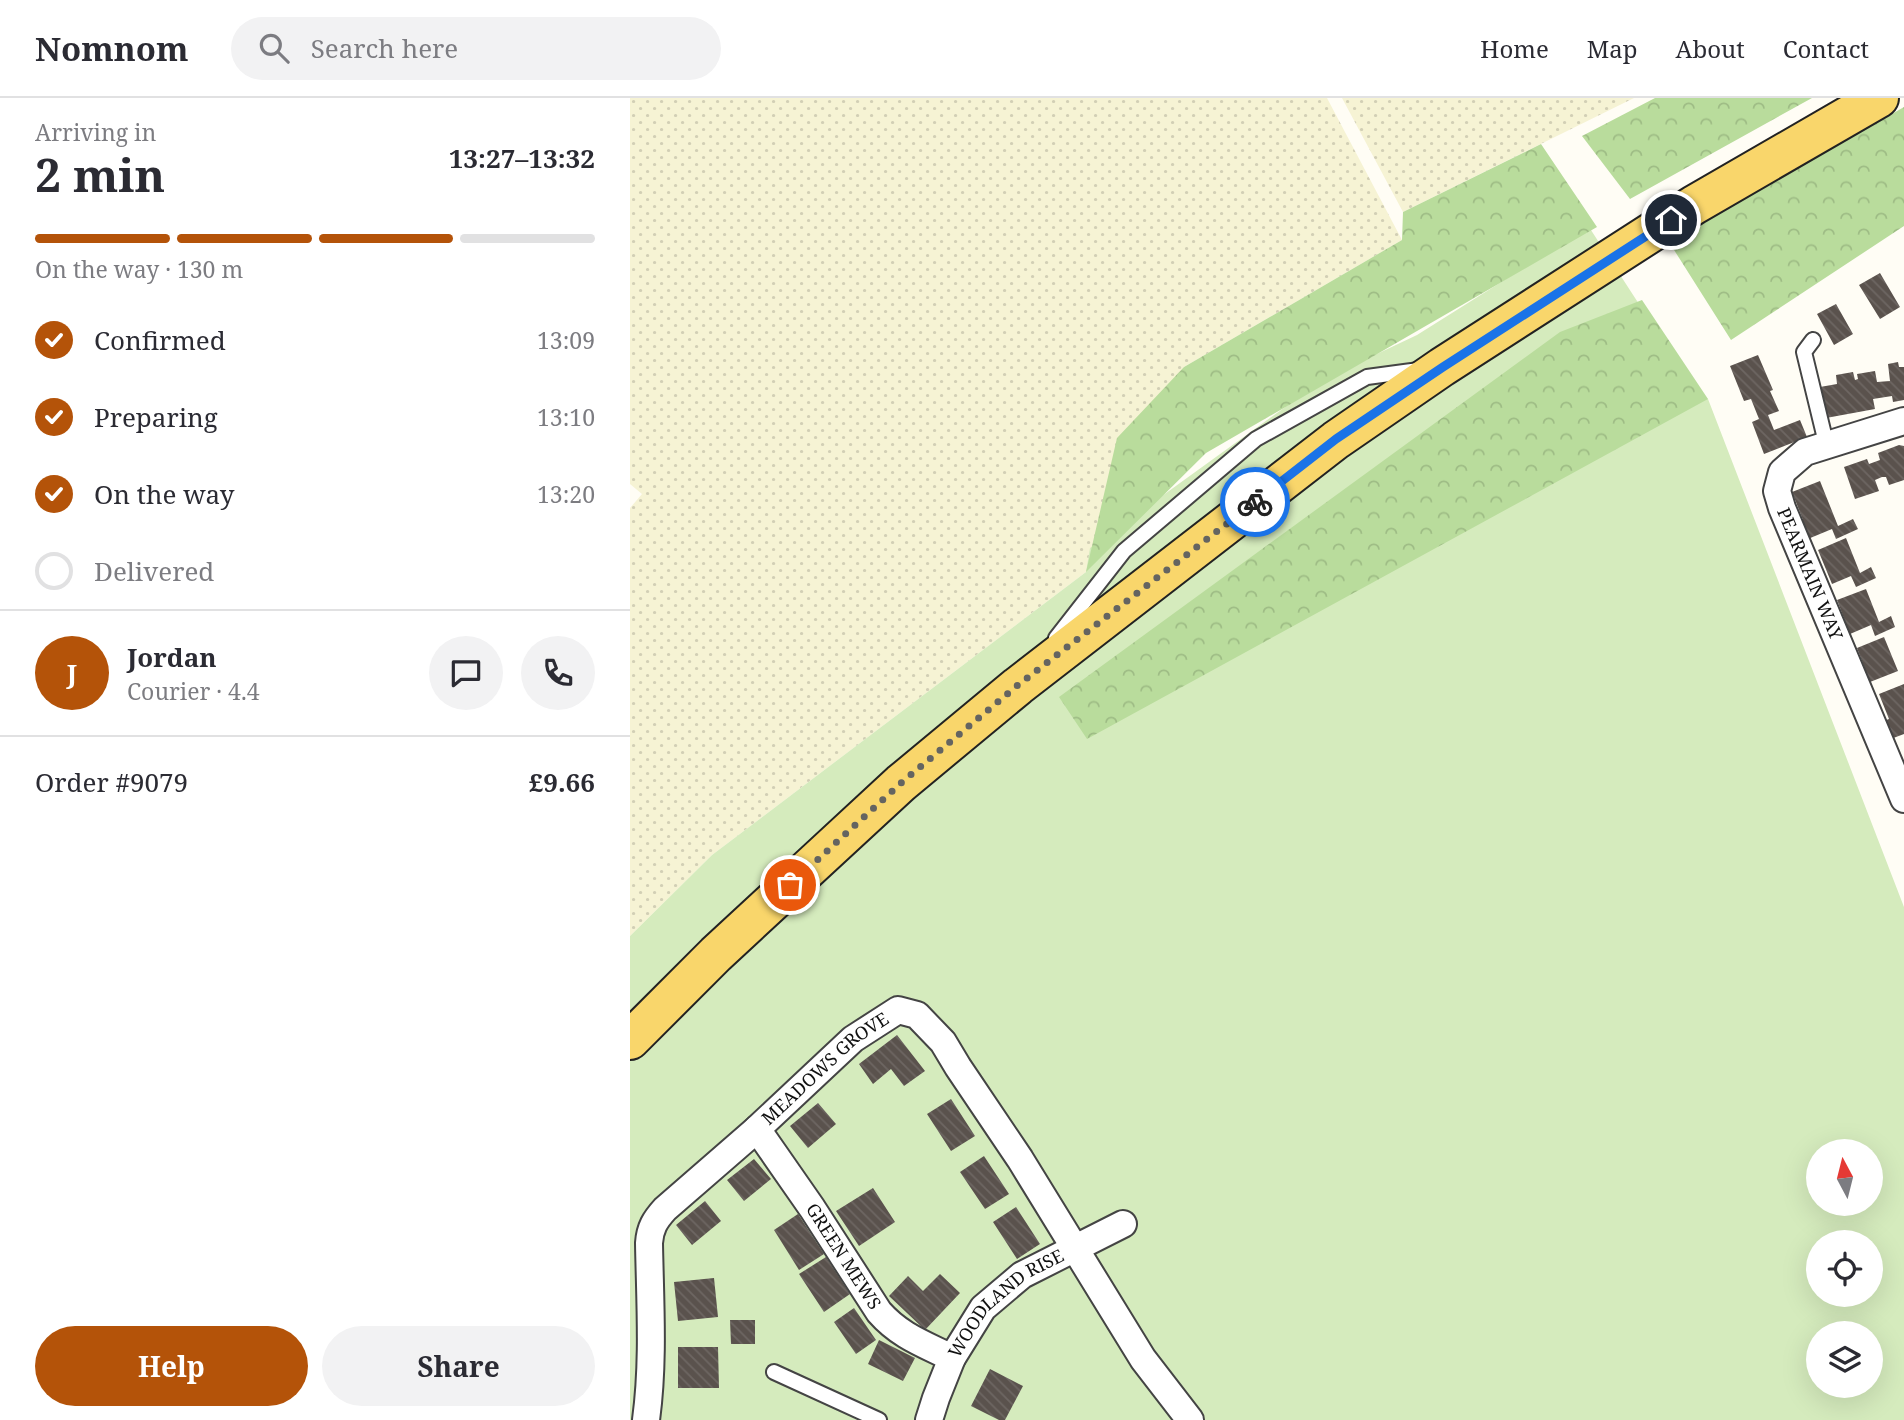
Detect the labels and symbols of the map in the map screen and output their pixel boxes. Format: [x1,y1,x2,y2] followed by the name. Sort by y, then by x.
[1641,190,1701,250] pin
[1220,467,1290,537] courier
[1772,504,1849,644] street label: PEARMAIN WAY
[760,855,820,915] pin
[756,1006,893,1130] street label: MEADOWS GROVE
[1806,1139,1883,1216] north arrow
[801,1198,887,1314] street label: GREEN MEWS
[942,1243,1068,1362] street label: WOODLAND RISE

